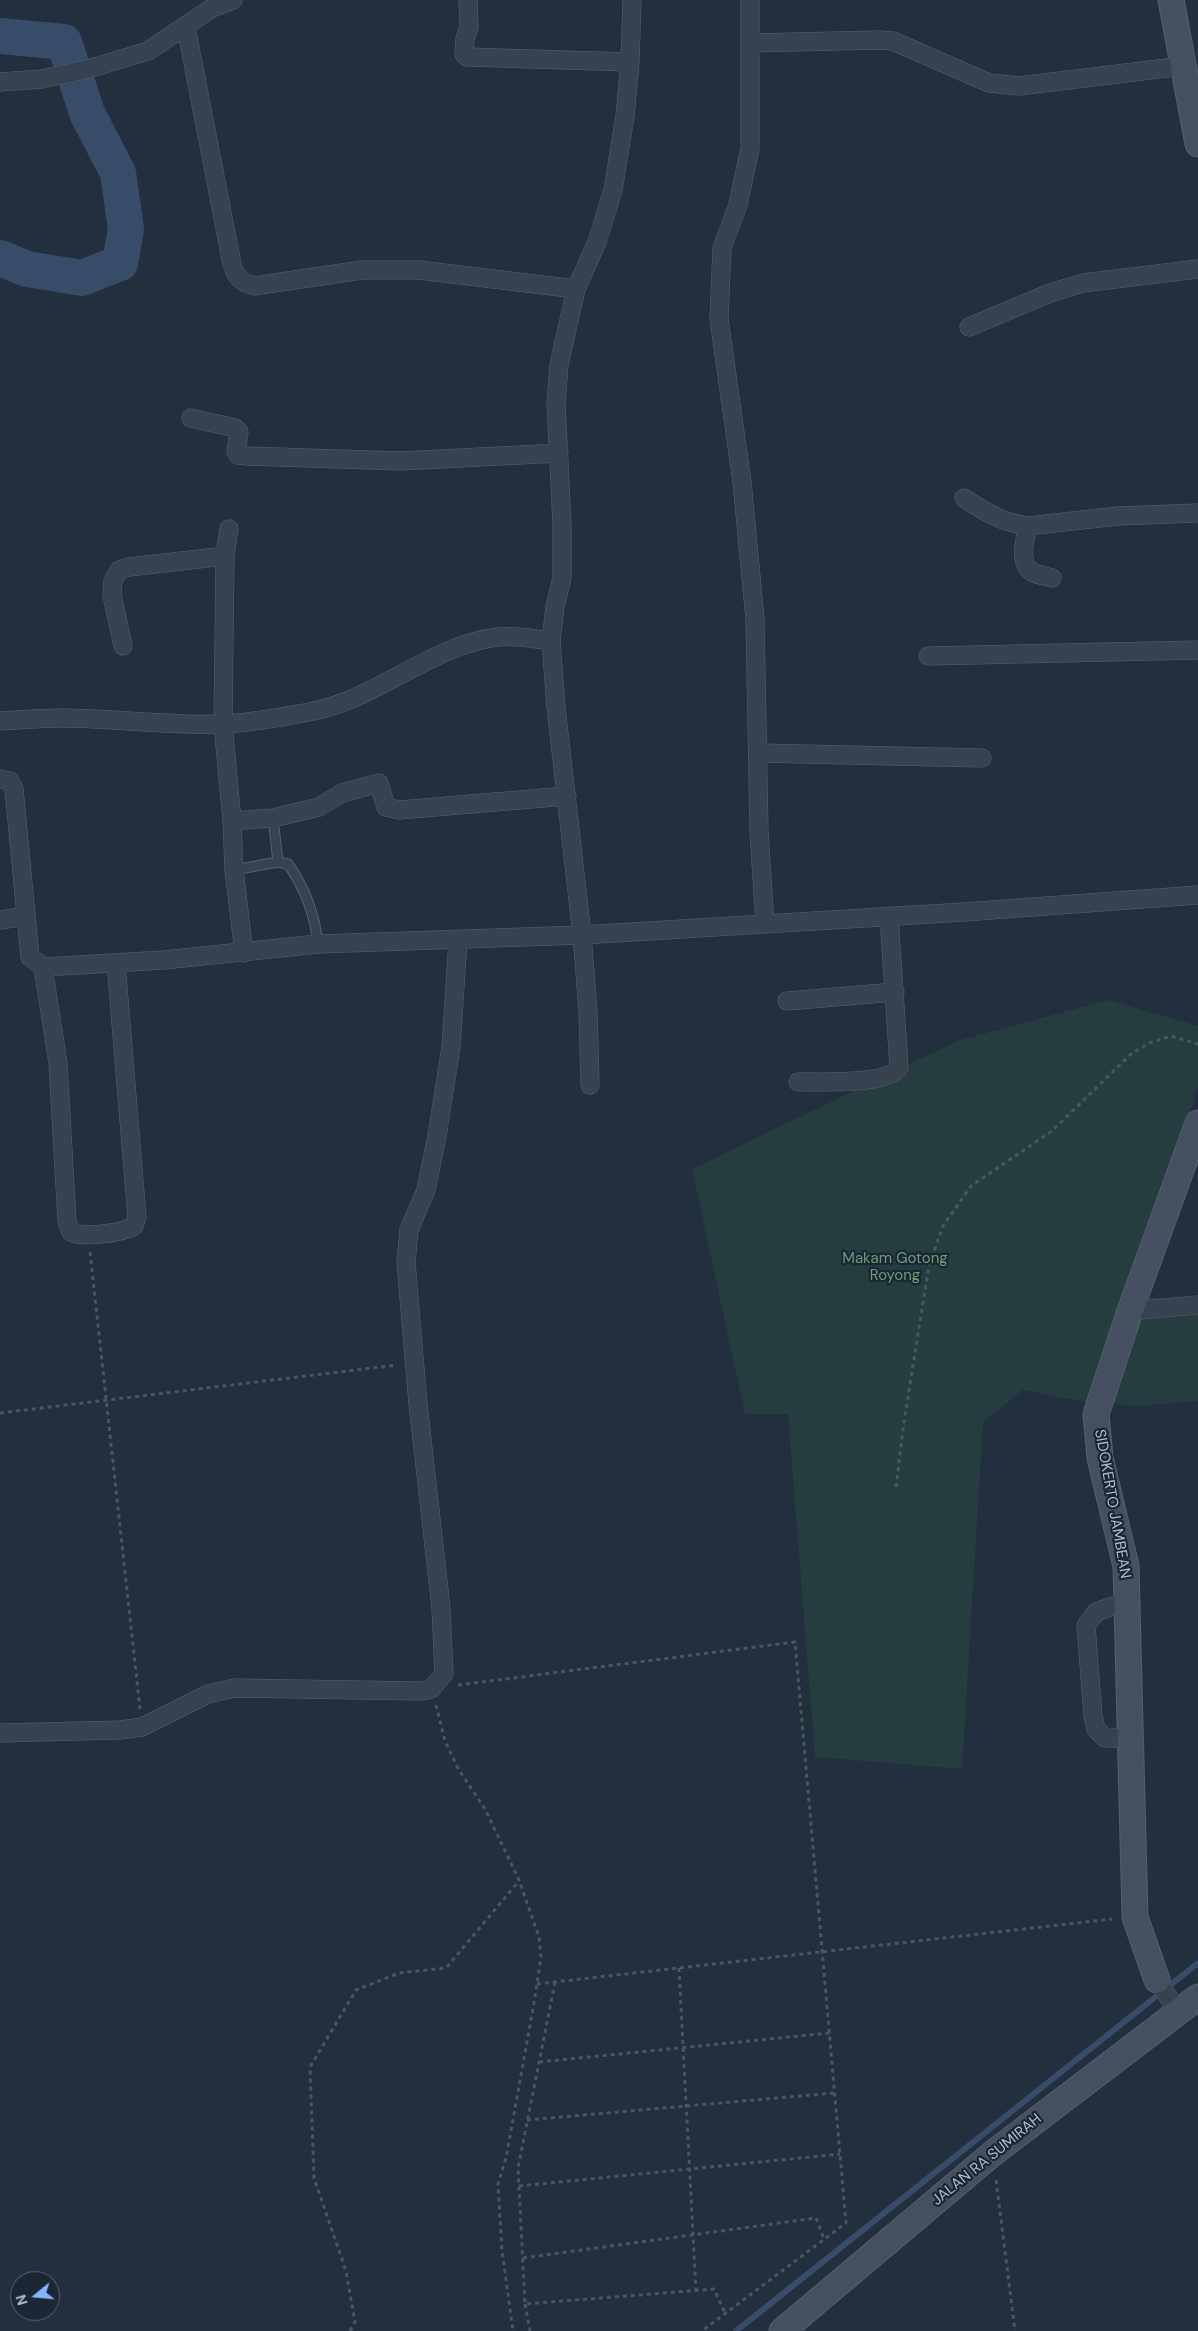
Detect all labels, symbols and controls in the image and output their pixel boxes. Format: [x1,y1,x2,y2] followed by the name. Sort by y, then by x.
[842,1250,948,1285] park label: Makam Gotong Royong
[1090,1428,1134,1580] street label: SIDOKERTO JAMBEAN
[929,2110,1045,2210] street label: JALAN RA SUMIRAH
[10,2271,60,2321] north arrow
[12,2293,32,2308] text: N

